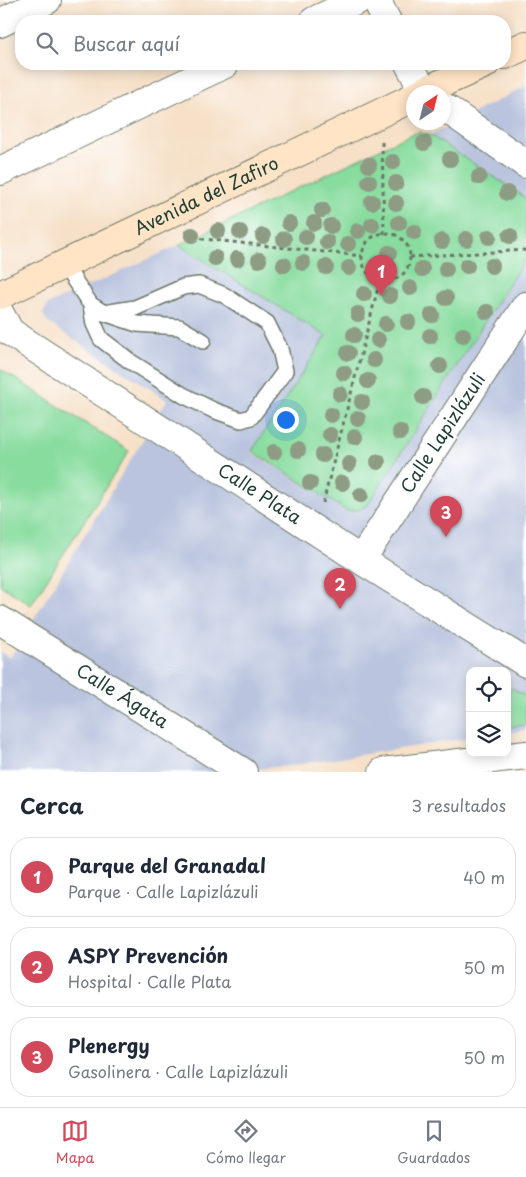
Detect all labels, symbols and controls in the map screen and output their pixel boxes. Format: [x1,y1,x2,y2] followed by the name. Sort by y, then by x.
[15,15,511,70] search box
[33,29,61,57] icon: search
[73,29,180,57] text: Buscar aquí
[406,85,451,130] north arrow
[129,149,283,241] street label: Avenida del Zafiro
[365,255,397,296] pin: 1
[393,367,491,498] street label: Calle Lapizlázuli
[273,407,299,433] your location
[213,456,308,530] street label: Calle Plata
[430,496,462,537] pin: 3
[324,568,356,609] pin: 2
[72,656,175,735] street label: Calle Ágata
[466,667,511,757] map controls
[466,667,511,712] button: locate
[466,712,511,757] button: layers
[20,789,84,821] text: Cerca
[411,793,506,817] text: 3 resultados
[68,851,266,879] text: Parque del Granadal
[33,865,41,889] text: 1
[463,865,505,889] text: 40 m
[68,879,259,903] text: Parque · Calle Lapizlázuli
[68,941,228,969] text: ASPY Prevención
[31,955,43,979] text: 2
[464,955,505,979] text: 50 m
[68,969,231,993] text: Hospital · Calle Plata
[68,1031,150,1059] text: Plenergy
[32,1045,42,1069] text: 3
[464,1045,505,1069] text: 50 m
[68,1059,288,1083] text: Gasolinera · Calle Lapizlázuli
[56,1117,94,1168] tab: Mapa
[206,1117,286,1168] tab: Cómo llegar
[397,1117,470,1168] tab: Guardados

